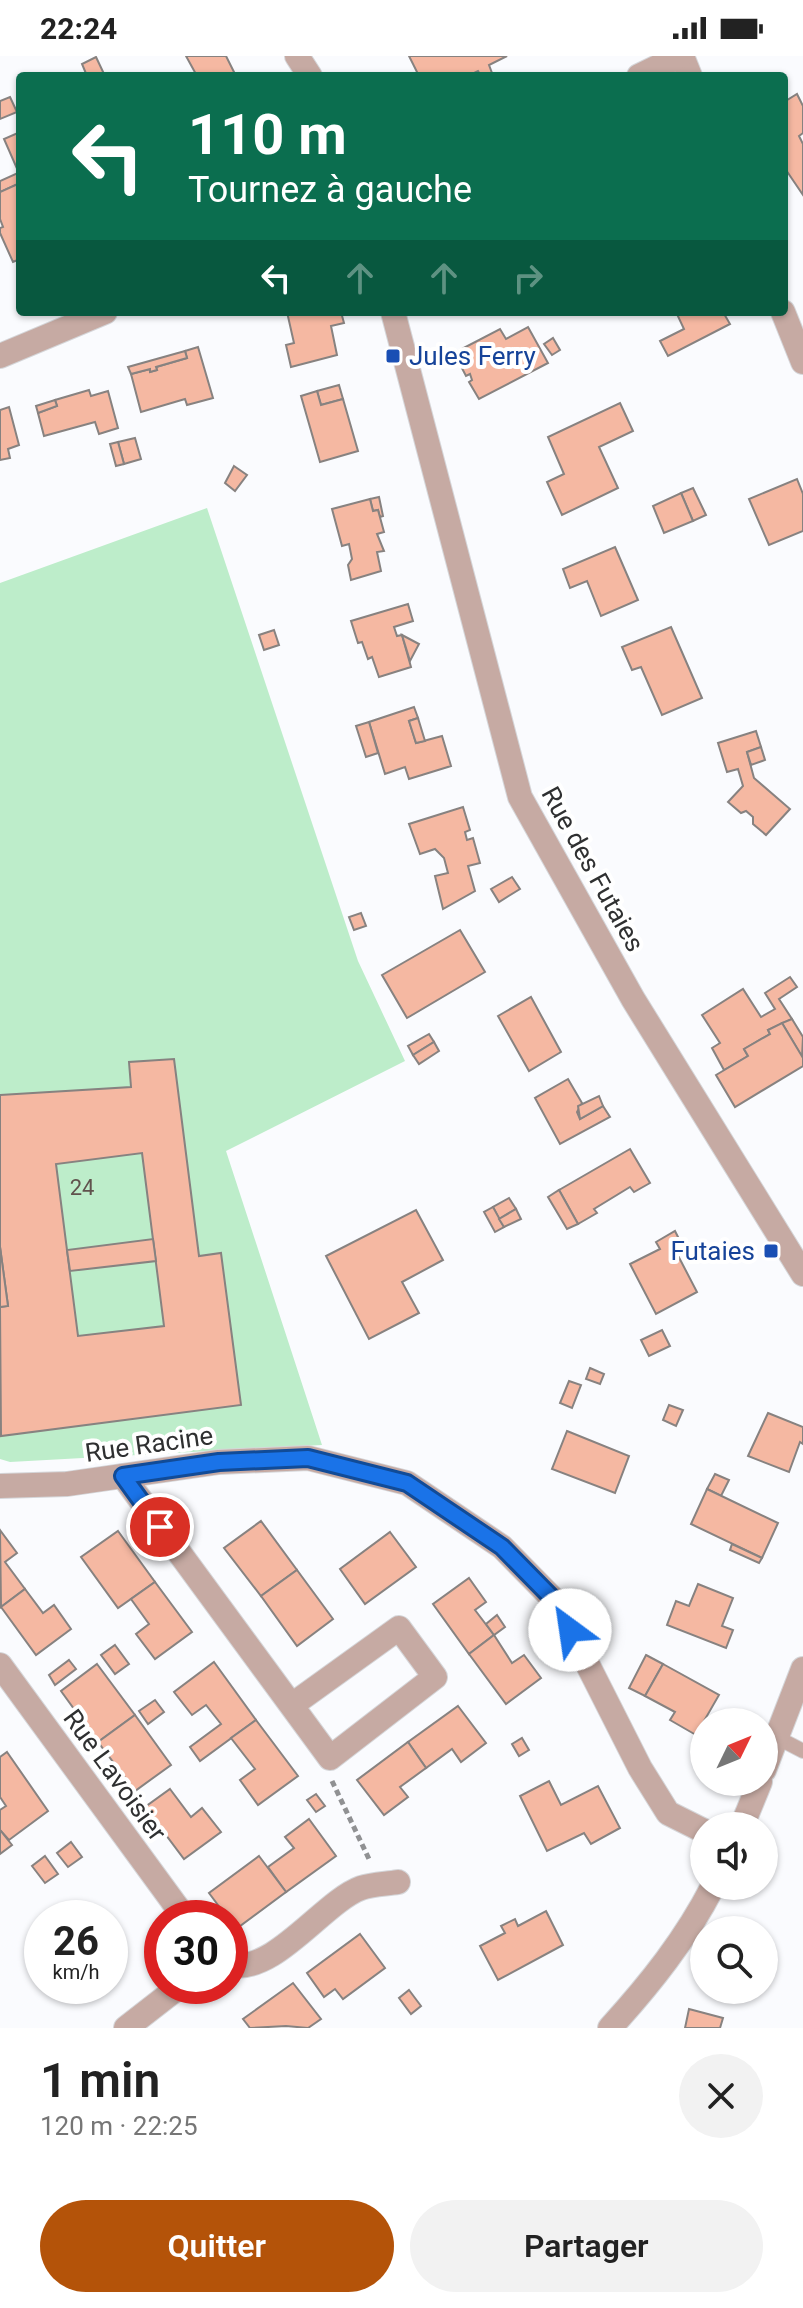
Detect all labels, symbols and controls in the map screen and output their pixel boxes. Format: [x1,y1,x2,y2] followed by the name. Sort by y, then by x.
[40,11,117,46] text: 22:24
[188,102,347,168] text: 110 m
[56,104,160,208] icon: left
[188,169,472,211] text: Tournez à gauche
[254,256,298,300] icon: left
[338,256,382,300] icon: ahead
[422,256,466,300] icon: ahead
[506,256,550,300] icon: right
[409,341,536,371] place label: Jules Ferry
[384,347,402,365] marker: Jules Ferry
[535,781,651,957] street label: Rue des Futaies
[70,1175,94,1200] house number: 24
[670,1236,755,1266] place label: Futaies
[762,1242,780,1260] marker: Futaies
[83,1420,215,1468] street label: Rue Racine
[126,1493,194,1561] pin
[138,1505,182,1549] icon: arrive
[528,1588,612,1672] position arrow
[57,1704,173,1846] street label: Rue Lavoisier
[690,1708,778,1796] north arrow
[690,1708,778,2004] map controls
[690,1812,778,1900] button: sound
[144,1900,248,2004] speed limit sign: 30
[690,1916,778,2004] button: search
[53,1918,99,1965] text: 26
[53,1960,99,1984] text: km/h
[40,2052,160,2109] text: 1 min
[679,2054,763,2138] button: close
[40,2111,198,2141] text: 120 m · 22:25
[40,2200,394,2292] button: Quitter
[410,2200,763,2292] button: Partager

